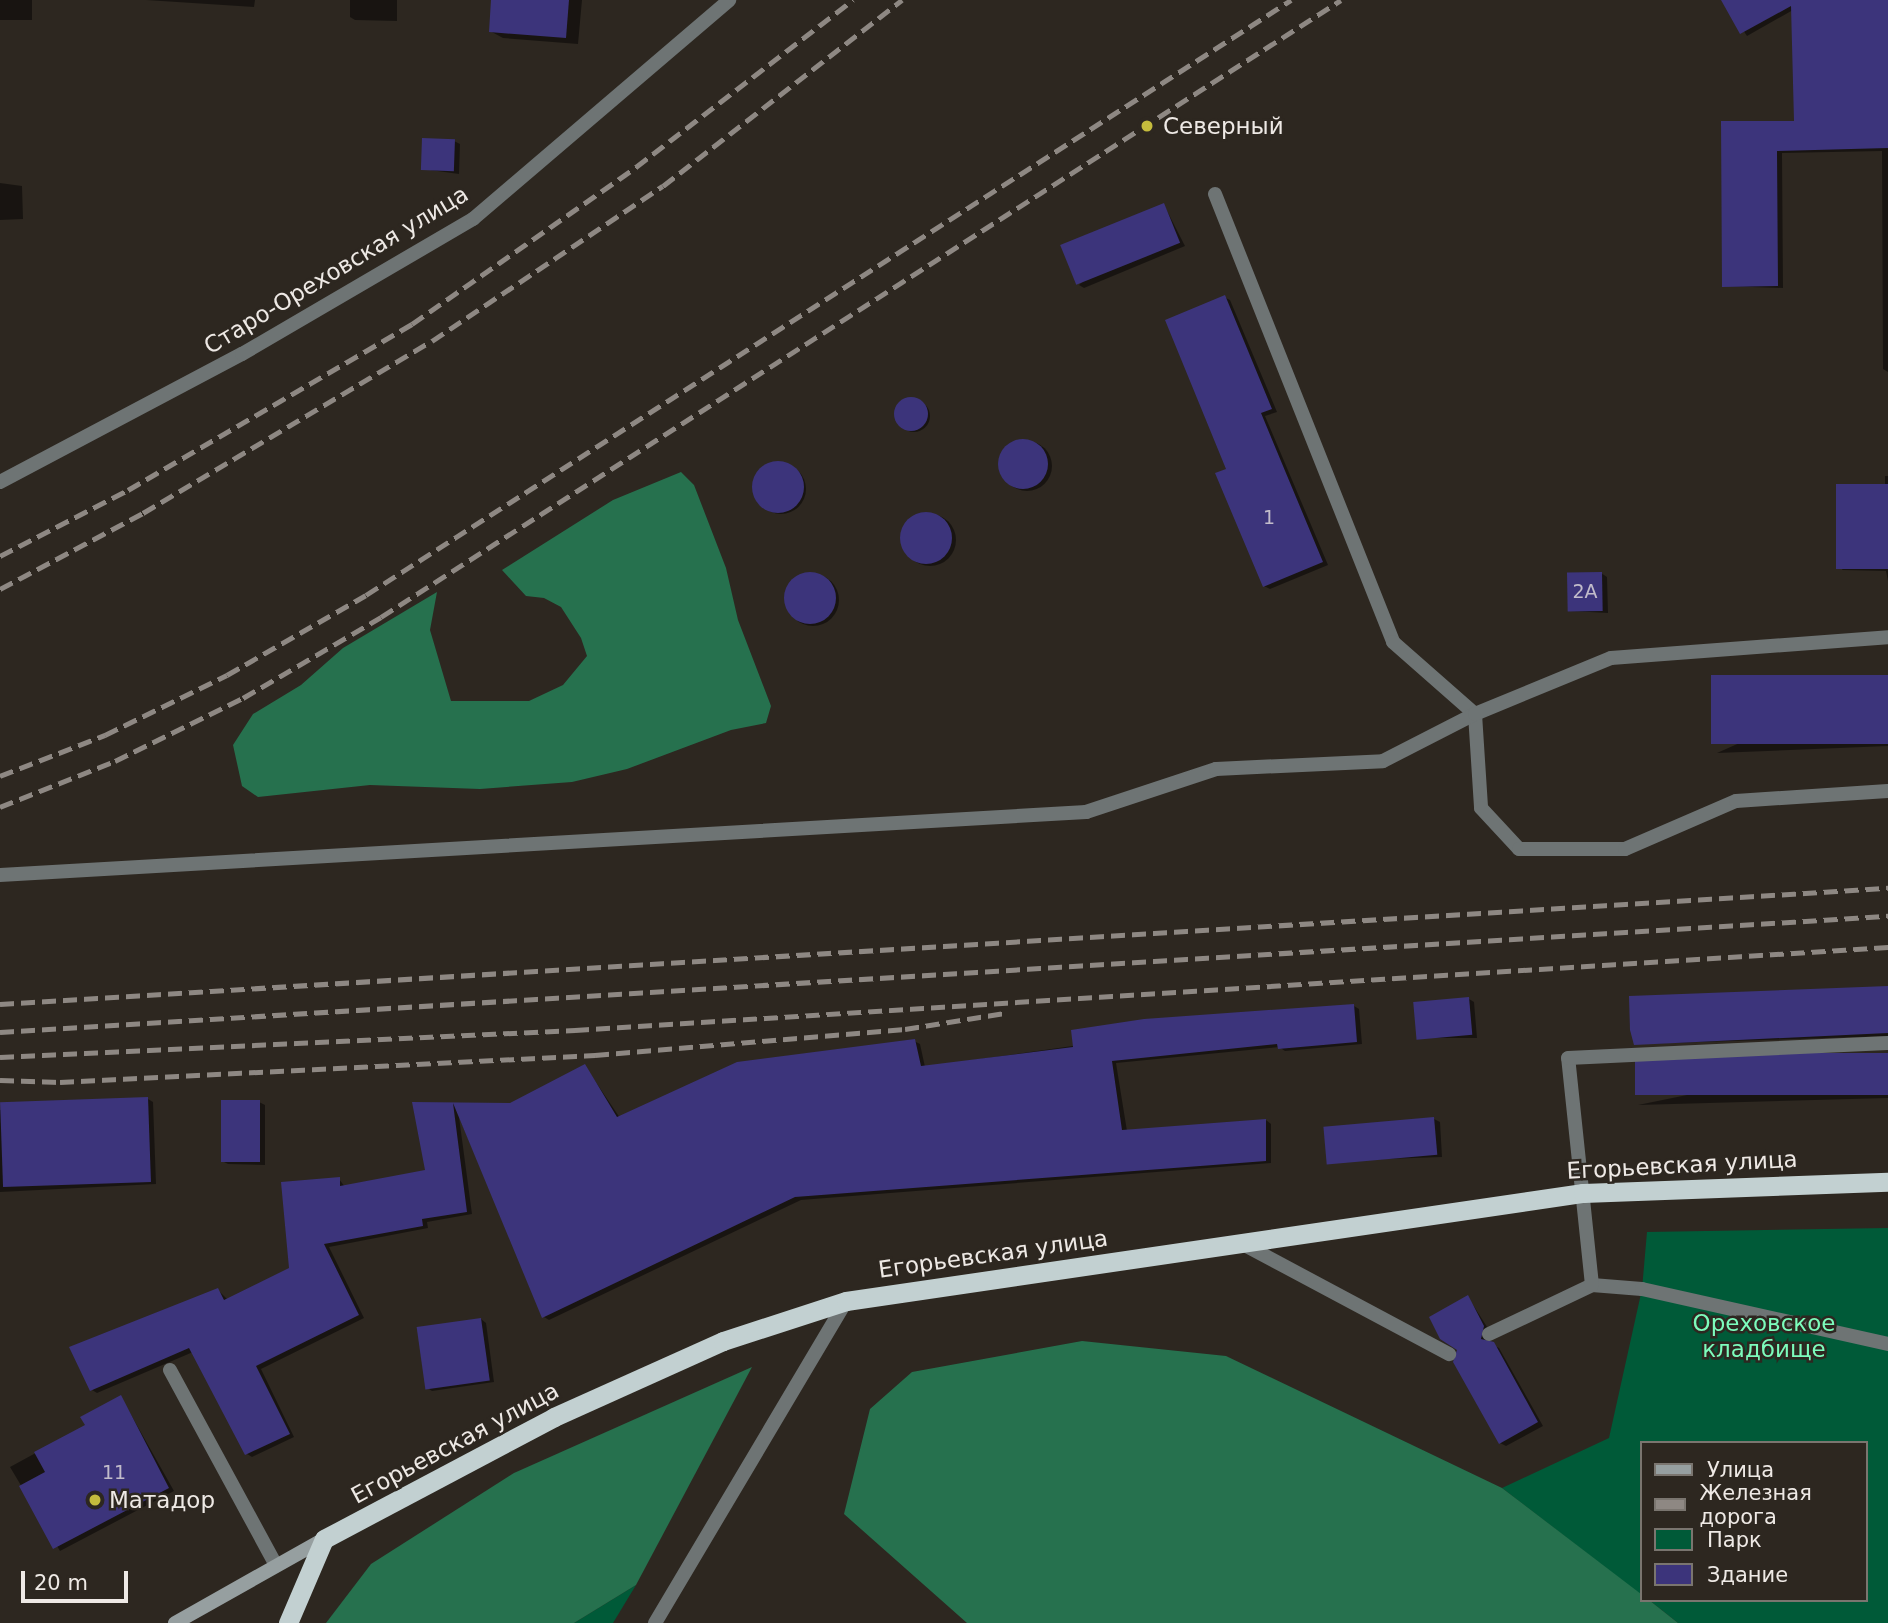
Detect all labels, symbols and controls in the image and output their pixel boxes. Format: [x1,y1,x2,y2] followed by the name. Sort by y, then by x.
[1163,112,1284,140] place label: Северный
[1137,116,1157,136] marker: Северный
[199,180,473,360] street label: Старо-Ореховская улица
[1263,507,1275,529] house number: 1
[1572,581,1598,603] house number: 2А
[1566,1145,1798,1185] street label: Егорьевская улица
[877,1224,1109,1284] street label: Егорьевская улица
[1693,1309,1835,1363] park label: Ореховское кладбище
[346,1377,564,1509] street label: Егорьевская улица
[1640,1441,1867,1602] legend
[1707,1458,1774,1482] text: Улица
[102,1462,126,1484] house number: 11
[1700,1481,1812,1529] text: Железная дорога
[109,1486,215,1514] place label: Матадор
[87,1492,103,1508] marker: Матадор
[1707,1528,1762,1552] text: Парк
[24,1556,131,1600] scale bar
[1707,1563,1788,1587] text: Здание
[34,1571,88,1595] text: 20 m

